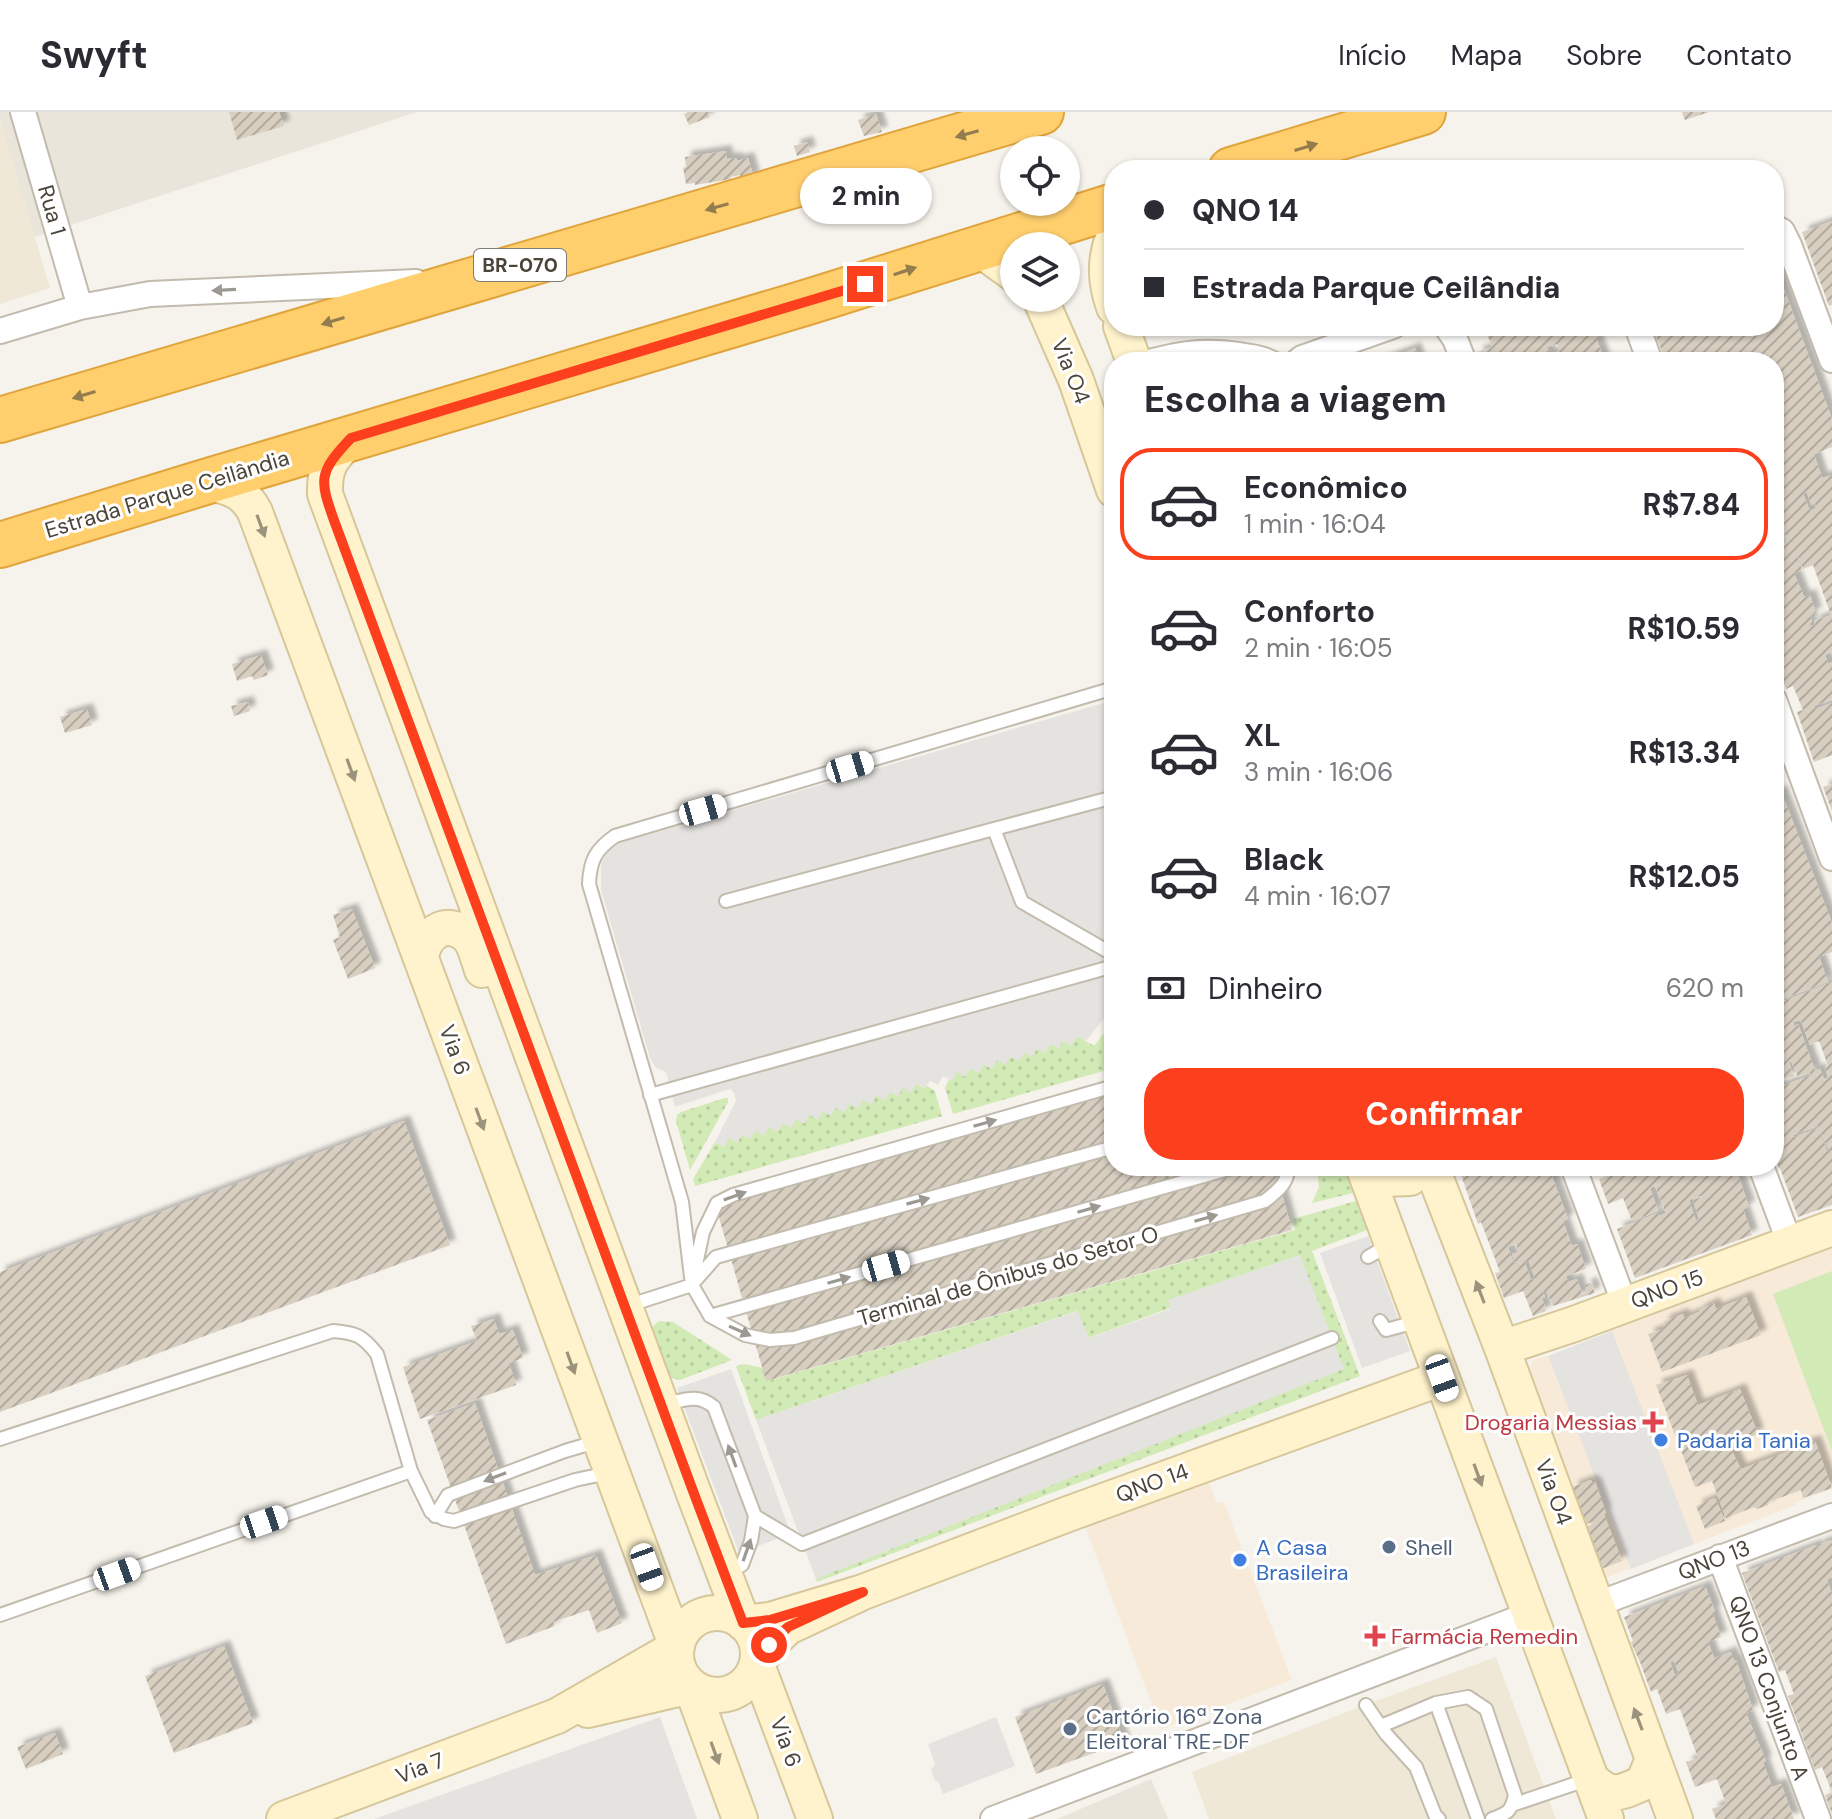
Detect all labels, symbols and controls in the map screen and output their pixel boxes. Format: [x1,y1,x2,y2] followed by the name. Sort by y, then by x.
[40,30,148,80] text: Swyft
[1338,37,1407,74] text: Início
[1451,37,1522,74] text: Mapa
[1566,37,1642,74] text: Sobre
[1686,37,1792,74] text: Contato
[954,128,978,141] one-way arrow
[1000,136,1080,312] map controls
[1000,136,1080,216] button: locate
[1294,141,1318,153] one-way arrow
[799,168,931,224] callout: 2 min
[832,179,900,213] text: 2 min
[31,182,73,238] street label: Rua 1
[1192,191,1298,230] text: QNO 14
[705,201,729,214] one-way arrow
[1000,232,1080,312] button: layers
[474,249,566,281] road number: BR-070
[894,264,918,277] one-way arrow
[847,266,883,302] route end
[1192,268,1560,307] text: Estrada Parque Ceilândia
[211,284,236,297] one-way arrow
[321,315,345,328] one-way arrow
[1045,334,1097,408] street label: Via O4
[1144,376,1447,423] text: Escolha a viagem
[72,389,96,402] one-way arrow
[41,443,293,545] street label: Estrada Parque Ceilândia
[1148,468,1220,540] icon: car
[1244,468,1408,507] text: Econômico
[1643,485,1740,524] text: R$7.84
[1244,507,1386,541] text: 1 min · 16:04
[255,515,267,539] one-way arrow
[1148,592,1220,664] icon: car
[1244,592,1375,631] text: Conforto
[1628,609,1740,648] text: R$10.59
[1244,631,1393,665] text: 2 min · 16:05
[1148,716,1220,788] icon: car
[1244,716,1281,755] text: XL
[1629,733,1740,772] text: R$13.34
[824,749,876,785] car
[1244,755,1393,789] text: 3 min · 16:06
[345,758,358,782] one-way arrow
[677,792,729,828] car
[1148,840,1220,912] icon: car
[1244,840,1324,879] text: Black
[1629,857,1740,896] text: R$12.05
[1244,879,1391,913] text: 4 min · 16:07
[1144,966,1188,1010] icon: cash
[1208,969,1323,1008] text: Dinheiro
[1666,971,1744,1005] text: 620 m
[433,1021,477,1079] street label: Via 6
[1144,1068,1744,1160] button: Confirmar
[474,1107,487,1131] one-way arrow
[973,1116,997,1129] one-way arrow
[723,1189,747,1201] one-way arrow
[905,1195,930,1207] one-way arrow
[1077,1202,1102,1214] one-way arrow
[1193,1212,1218,1224] one-way arrow
[854,1219,1162,1333] street label: Terminal de Ônibus do Setor O
[860,1248,912,1284] car
[1627,1262,1707,1316] street label: QNO 15
[827,1273,852,1285] one-way arrow
[1473,1280,1486,1304] one-way arrow
[729,1325,752,1338] one-way arrow
[565,1351,577,1375] one-way arrow
[1423,1351,1461,1405] car
[1465,1408,1637,1437] place label: Drogaria Messias
[1644,1413,1662,1431] marker: Drogaria Messias
[1677,1426,1811,1455] place label: Padaria Tania
[1652,1431,1670,1449] marker: Padaria Tania
[726,1444,738,1468] one-way arrow
[1529,1455,1579,1529] street label: Via O4
[1112,1456,1192,1510] street label: QNO 14
[1472,1463,1485,1487] one-way arrow
[483,1471,507,1484] one-way arrow
[237,1503,291,1541] car
[1256,1533,1349,1587] place label: A Casa Brasileira
[1405,1533,1453,1562] place label: Shell
[1674,1533,1754,1587] street label: QNO 13
[741,1538,754,1562] one-way arrow
[1380,1538,1398,1556] marker: Shell
[628,1540,666,1594] car
[1231,1551,1249,1569] marker: A Casa Brasileira
[90,1555,144,1593] car
[1722,1592,1816,1784] street label: QNO 13 Conjunto A
[1391,1622,1578,1651] place label: Farmácia Remedin
[751,1627,787,1663] route start
[1366,1627,1384,1645] marker: Farmácia Remedin
[1086,1702,1262,1756] place label: Cartório 16ª Zona Eleitoral TRE-DF
[1631,1707,1644,1731] one-way arrow
[764,1713,808,1771] street label: Via 6
[1061,1720,1079,1738] marker: Cartório 16ª Zona Eleitoral TRE-DF
[710,1741,722,1765] one-way arrow
[392,1746,448,1790] street label: Via 7

